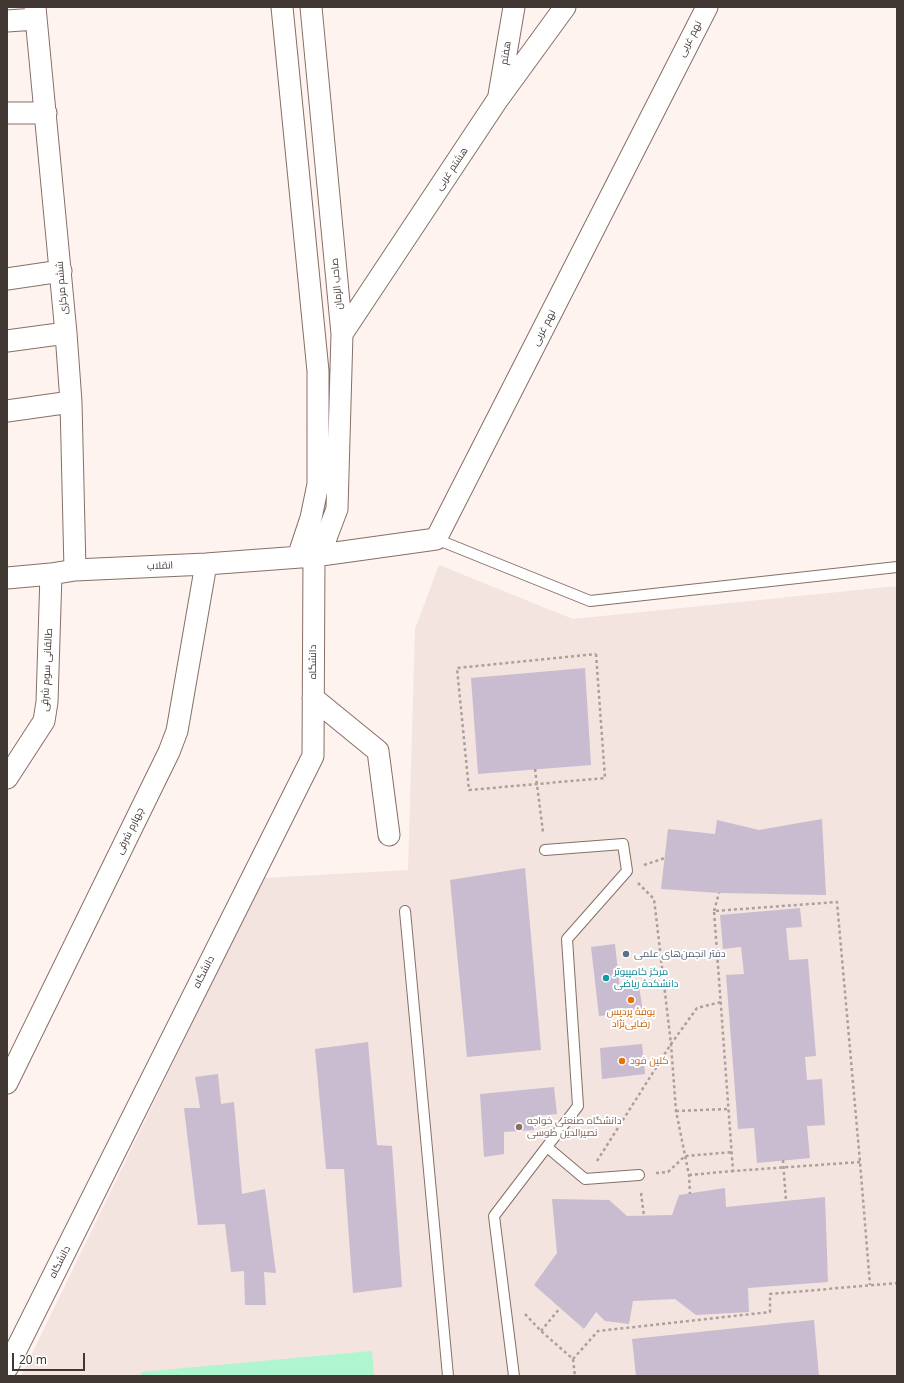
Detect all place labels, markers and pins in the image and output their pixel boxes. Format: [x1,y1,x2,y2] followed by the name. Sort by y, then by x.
[634,948,726,960] place label: دفتر انجمن‌های علمی
[621,949,631,959] marker: دفتر انجمن‌های علمی
[614,966,678,990] place label: مرکز کامپیوتر دانشکدهٔ ریاضی
[601,973,611,983] marker: مرکز کامپیوتر دانشکدهٔ ریاضی
[626,995,636,1005] marker: بوفهٔ پردیس رضایی‌نژاد
[607,1006,655,1030] place label: بوفهٔ پردیس رضایی‌نژاد
[630,1055,669,1067] place label: کلین فود
[617,1056,627,1066] marker: کلین فود
[527,1115,621,1138] place label: دانشگاه صنعتی خواجه نصیرالدین طوسی
[514,1122,524,1132] marker: دانشگاه صنعتی خواجه نصیرالدین طوسی

